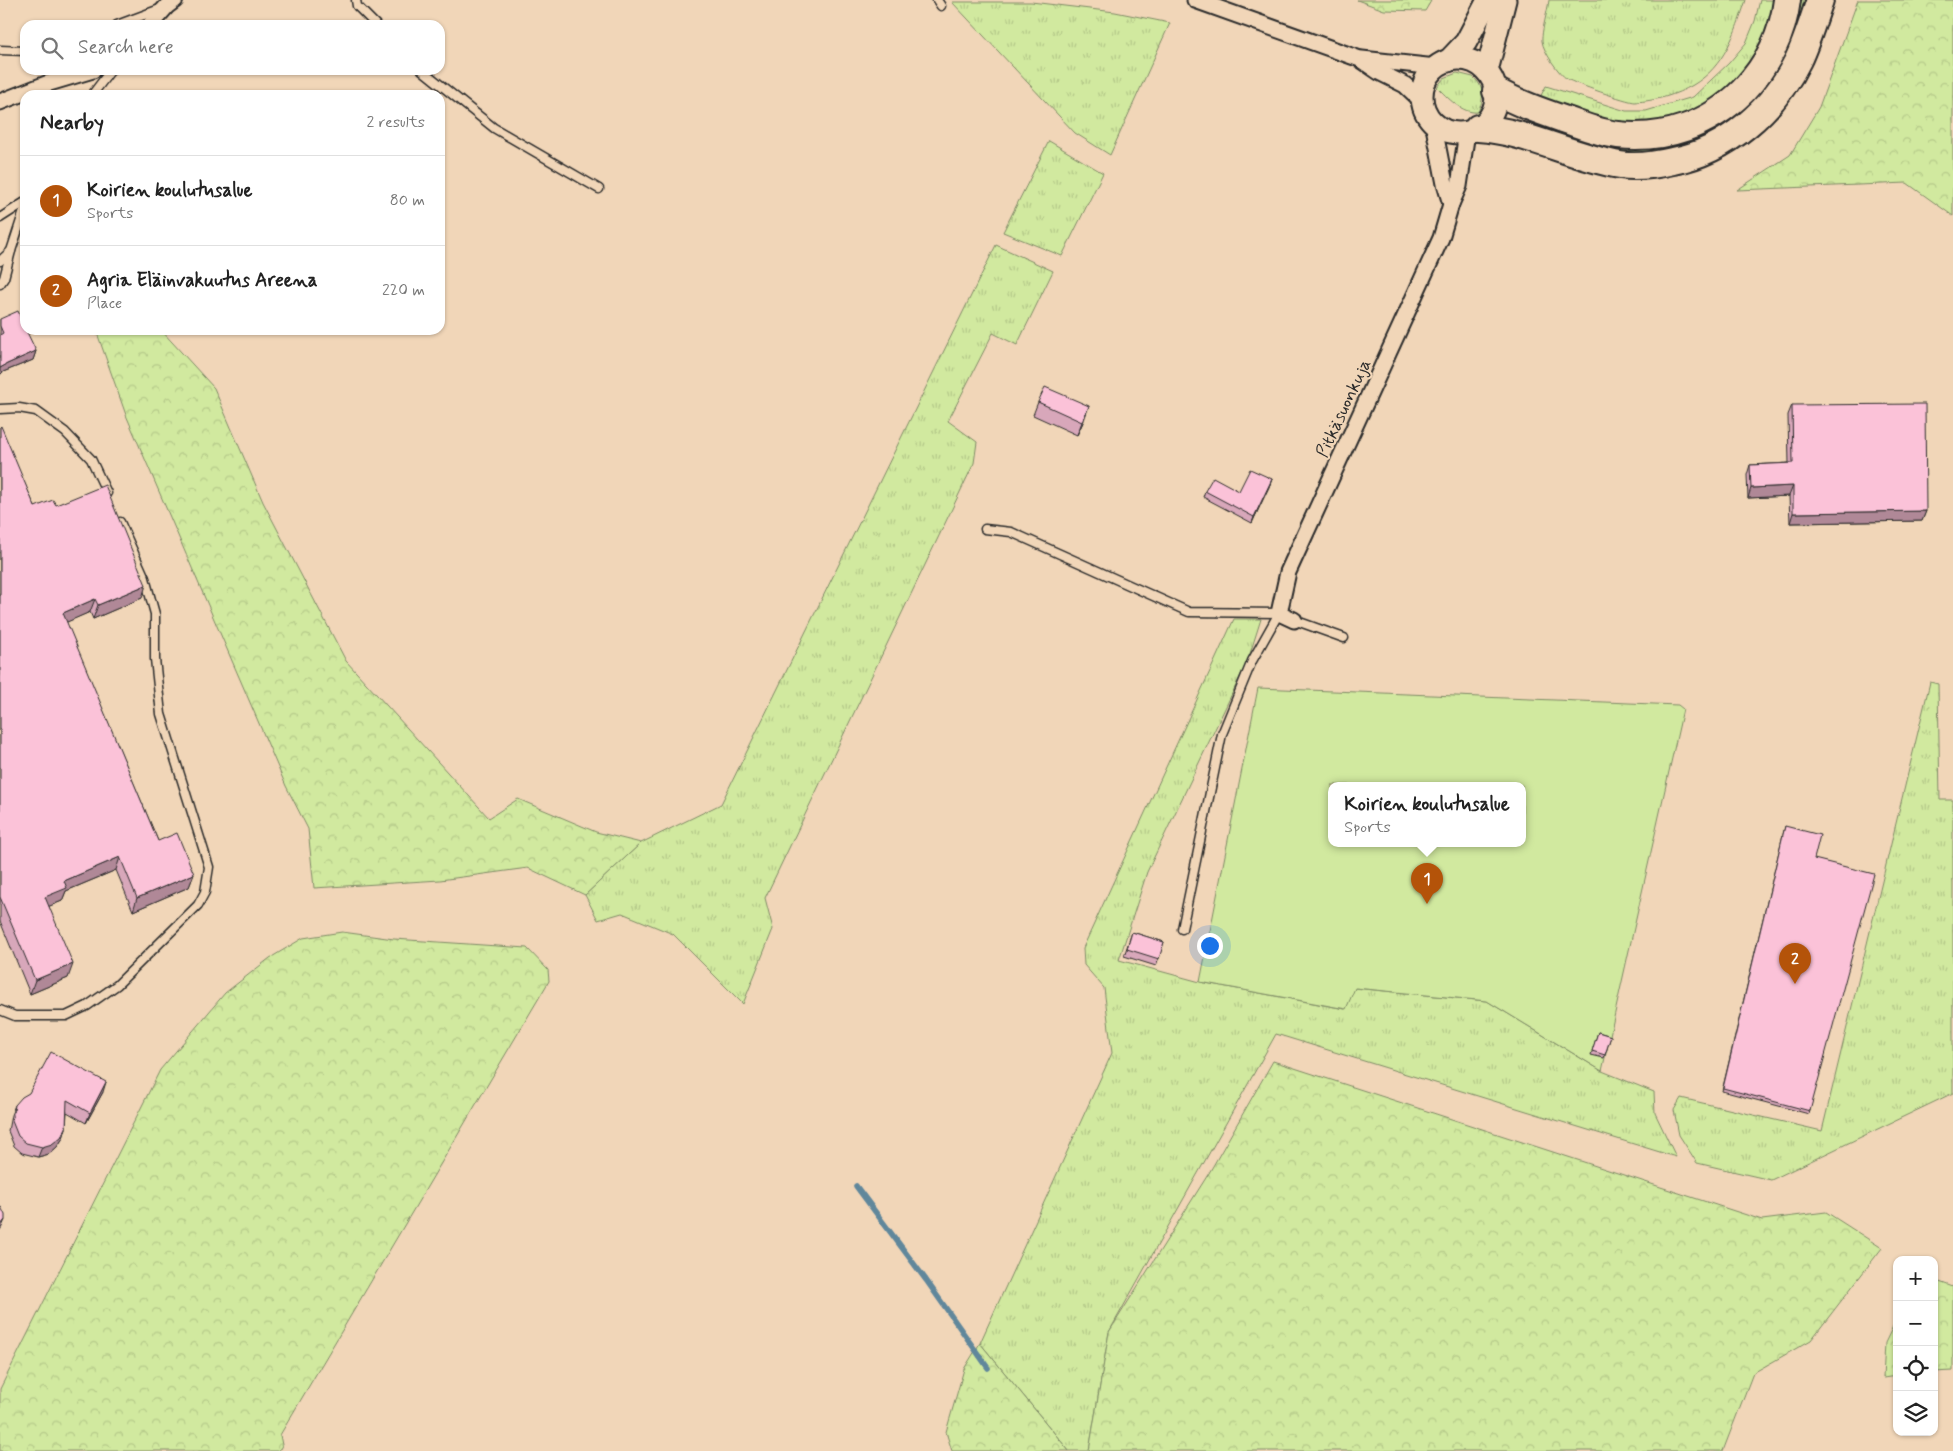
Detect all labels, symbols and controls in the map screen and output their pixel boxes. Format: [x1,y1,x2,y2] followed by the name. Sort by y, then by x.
[20,20,445,75] search box
[38,34,66,62] icon: search
[78,35,174,60] text: Search here
[40,109,104,137] text: Nearby
[367,112,425,133] text: 2 results
[87,178,252,203] text: Koirien koulutusalue
[52,190,60,211] text: 1
[390,190,425,211] text: 80 m
[87,203,133,224] text: Sports
[87,268,317,293] text: Agria Eläinvakuutus Areena
[52,280,60,301] text: 2
[382,280,425,301] text: 220 m
[87,293,122,314] text: Place
[1311,355,1377,461] street label: Pitkäsuonkuja
[1328,782,1526,847] popup
[1344,792,1510,817] text: Koirien koulutusalue
[1344,817,1391,838] text: Sports
[1411,863,1443,904] pin: 1
[1197,933,1223,959] your location
[1779,943,1811,984] pin: 2
[1893,1256,1938,1436] map controls
[1893,1256,1938,1301] button: +
[1893,1301,1938,1346] button: −
[1893,1346,1938,1391] button: locate
[1893,1391,1938,1436] button: layers

